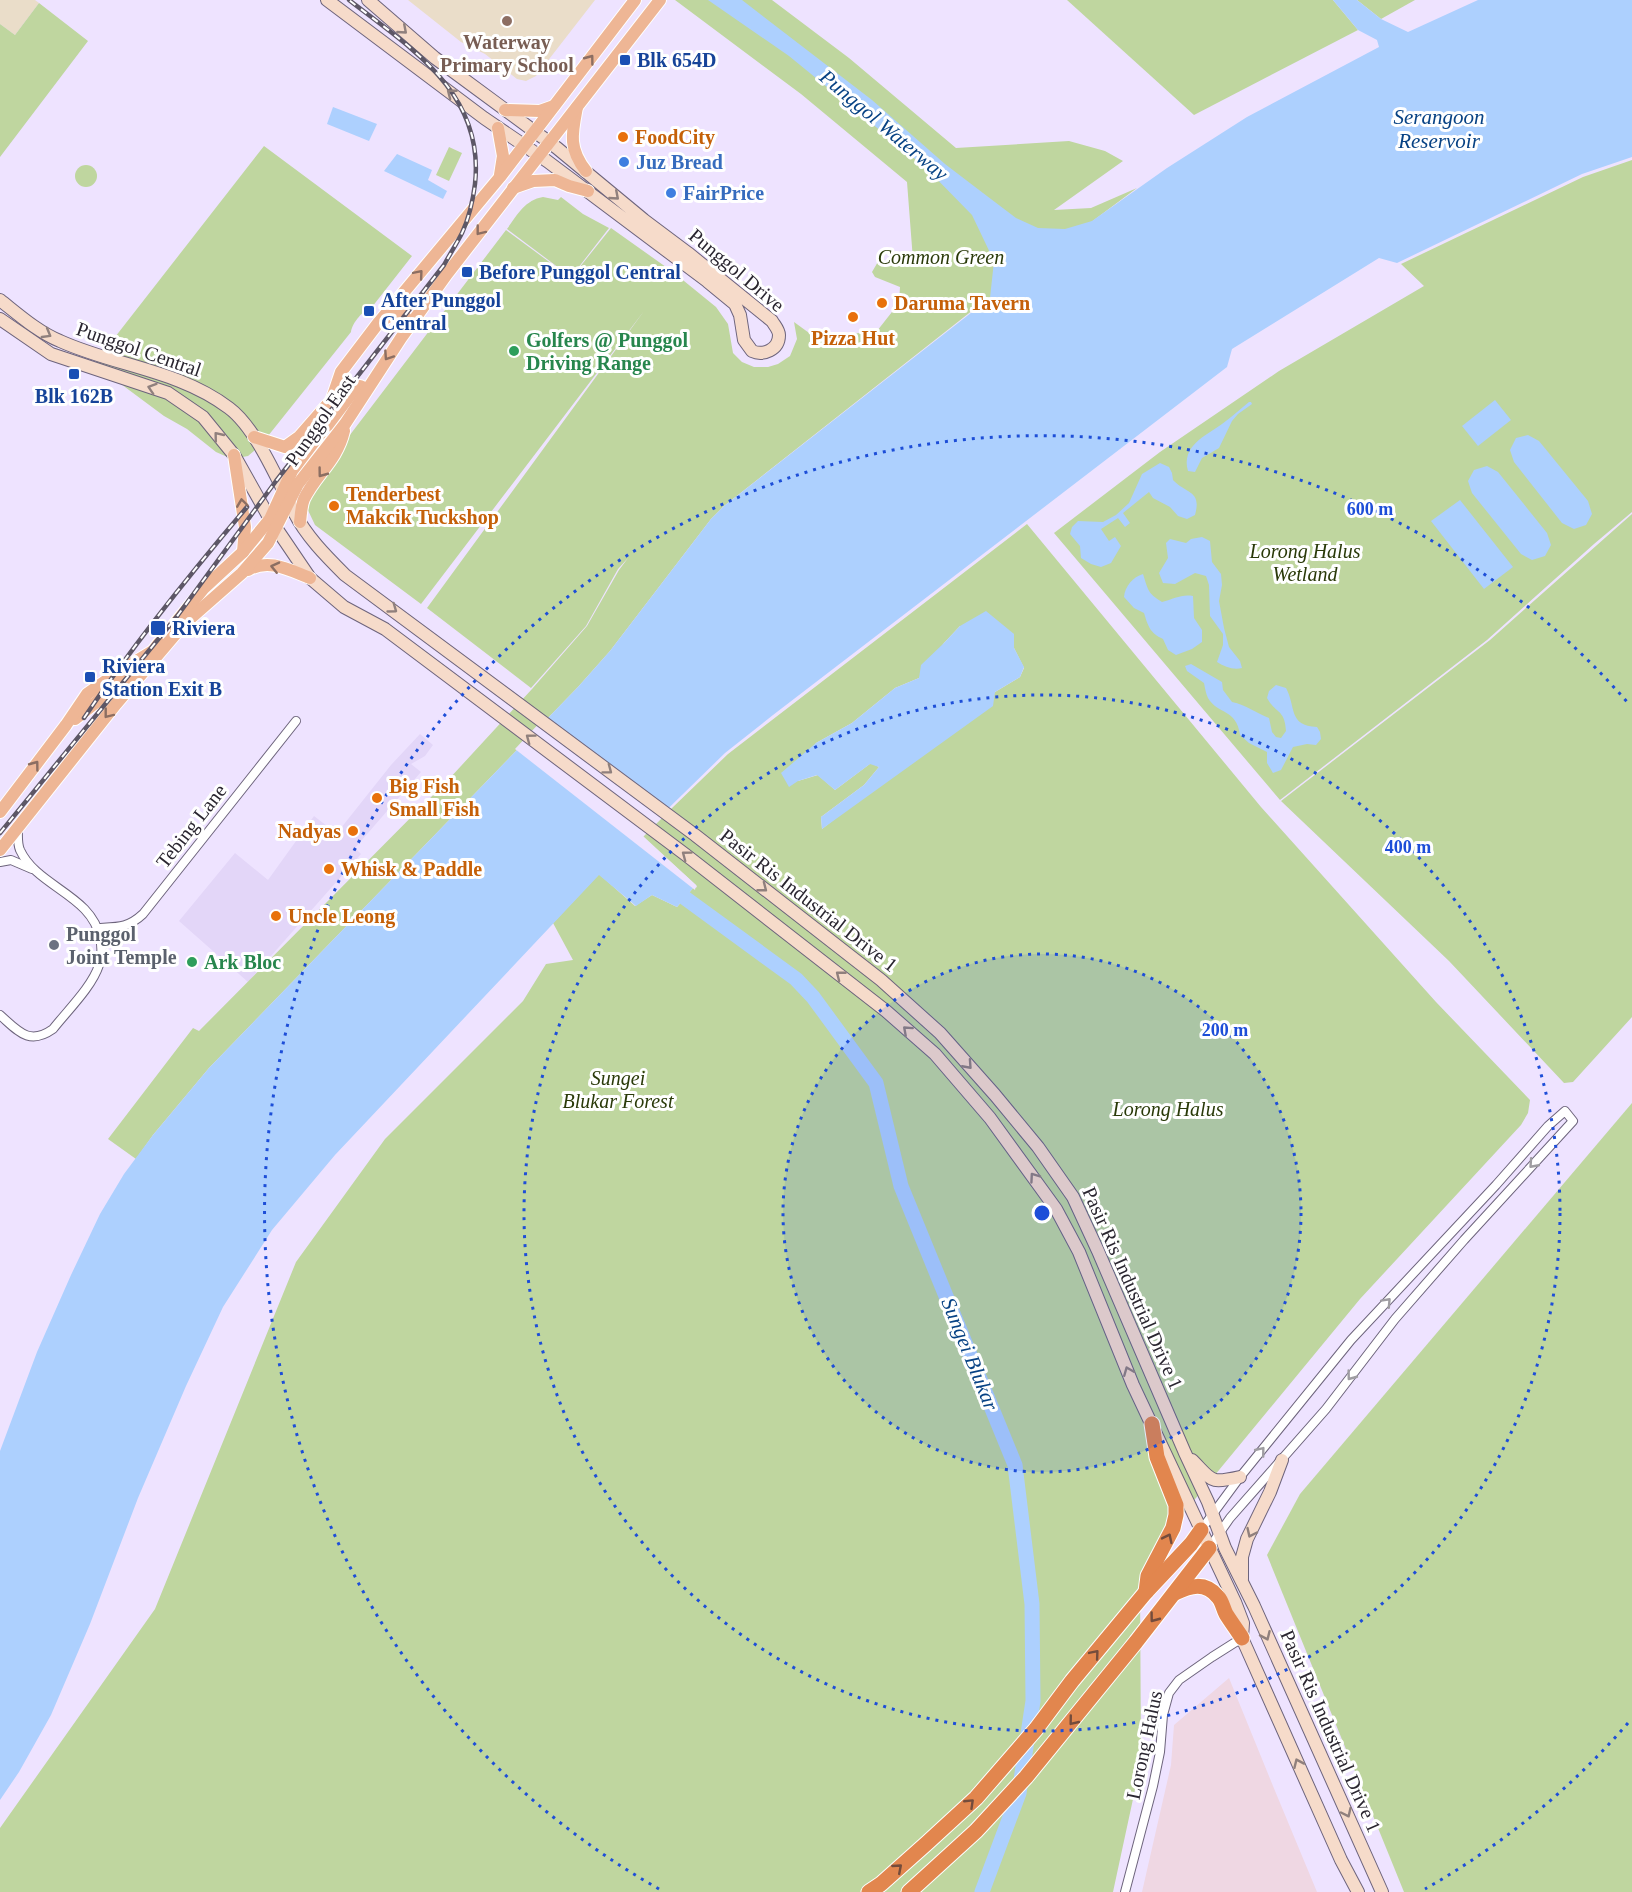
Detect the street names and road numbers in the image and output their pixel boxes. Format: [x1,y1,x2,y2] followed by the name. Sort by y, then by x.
[684,224,789,317] street label: Punggol Drive
[73,317,205,382] street label: Punggol Central
[281,370,361,470] street label: Punggol East
[151,780,231,873] street label: Tebing Lane
[716,824,902,976] street label: Pasir Ris Industrial Drive 1
[1078,1184,1188,1392] street label: Pasir Ris Industrial Drive 1
[1276,1627,1386,1835] street label: Pasir Ris Industrial Drive 1
[1122,1688,1167,1802] street label: Lorong Halus

